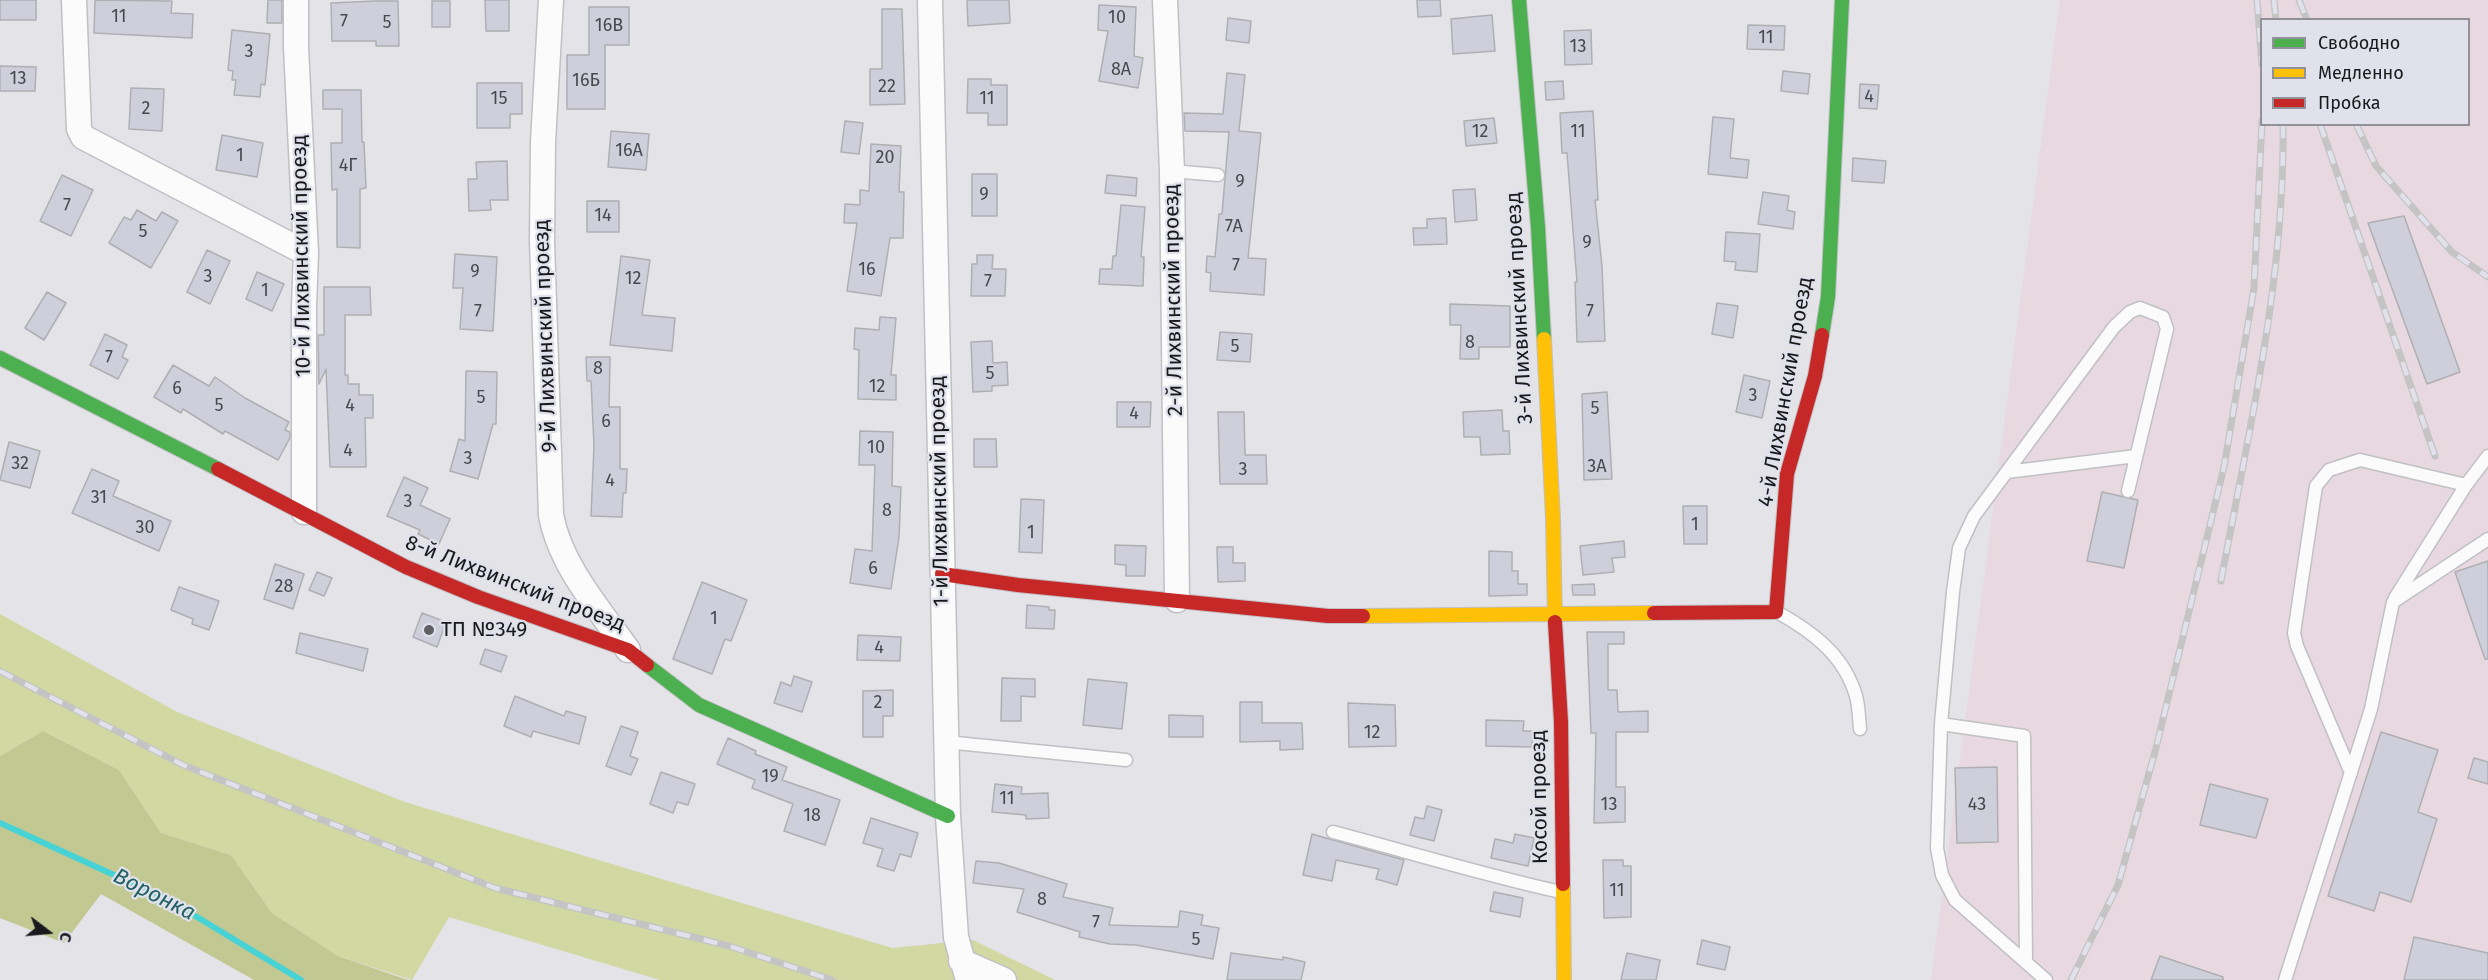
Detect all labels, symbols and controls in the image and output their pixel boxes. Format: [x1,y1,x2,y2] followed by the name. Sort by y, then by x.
[111,6,127,28] house number: 11
[1108,7,1126,29] house number: 10
[340,11,348,33] house number: 7
[382,12,392,34] house number: 5
[595,15,623,37] house number: 16В
[2260,18,2470,126] legend
[1758,27,1774,49] house number: 11
[2318,32,2400,54] text: Свободно
[1570,36,1586,58] house number: 13
[245,41,253,63] house number: 3
[1111,59,1131,81] house number: 8А
[2318,62,2404,84] text: Медленно
[10,68,26,90] house number: 13
[572,70,600,92] house number: 16Б
[878,76,896,98] house number: 22
[1864,86,1874,108] house number: 4
[491,88,507,110] house number: 15
[979,88,995,110] house number: 11
[2318,92,2381,114] text: Пробка
[142,98,150,120] house number: 2
[1472,121,1488,143] house number: 12
[1570,121,1586,143] house number: 11
[287,134,317,378] street label: 10-й Лихвинский проезд
[615,140,643,162] house number: 16А
[236,145,244,167] house number: 1
[876,147,894,169] house number: 20
[339,155,357,177] house number: 4Г
[1235,171,1245,193] house number: 9
[979,184,989,206] house number: 9
[1159,184,1189,416] street label: 2-й Лихвинский проезд
[1501,191,1539,425] street label: 3-й Лихвинский проезд
[63,195,71,217] house number: 7
[594,205,612,227] house number: 14
[1225,216,1243,238] house number: 7А
[529,219,563,453] street label: 9-й Лихвинский проезд
[138,221,148,243] house number: 5
[1582,232,1592,254] house number: 9
[1232,255,1240,277] house number: 7
[858,259,876,281] house number: 16
[470,261,480,283] house number: 9
[204,266,212,288] house number: 3
[625,268,641,290] house number: 12
[984,271,992,293] house number: 7
[1753,275,1819,509] street label: 4-й Лихвинский проезд
[261,280,269,302] house number: 1
[474,301,482,323] house number: 7
[1586,301,1594,323] house number: 7
[1465,332,1475,354] house number: 8
[1230,336,1240,358] house number: 5
[105,347,113,369] house number: 7
[593,358,603,380] house number: 8
[985,363,995,385] house number: 5
[925,375,955,607] street label: 1-й Лихвинский проезд
[869,376,885,398] house number: 12
[172,378,182,400] house number: 6
[1749,385,1757,407] house number: 3
[476,387,486,409] house number: 5
[214,395,224,417] house number: 5
[345,395,355,417] house number: 4
[1590,398,1600,420] house number: 5
[1129,403,1139,425] house number: 4
[601,411,611,433] house number: 6
[867,437,885,459] house number: 10
[343,440,353,462] house number: 4
[464,448,472,470] house number: 3
[11,453,29,475] house number: 32
[1587,456,1607,478] house number: 3А
[1239,459,1247,481] house number: 3
[605,470,615,492] house number: 4
[91,487,107,509] house number: 31
[404,491,412,513] house number: 3
[882,500,892,522] house number: 8
[1691,514,1699,536] house number: 1
[135,517,155,539] house number: 30
[1027,522,1035,544] house number: 1
[401,530,629,638] street label: 8-й Лихвинский проезд
[868,558,878,580] house number: 6
[275,576,293,598] house number: 28
[710,608,718,630] house number: 1
[441,617,527,643] place label: ТП №349
[422,623,436,637] marker: ТП №349
[874,637,884,659] house number: 4
[874,692,882,714] house number: 2
[1364,722,1380,744] house number: 12
[1526,730,1554,864] street label: Косой проезд
[761,766,779,788] house number: 19
[999,788,1015,810] house number: 11
[1601,794,1617,816] house number: 13
[1968,794,1986,816] house number: 43
[803,805,821,827] house number: 18
[109,863,199,927] water label: Воронка
[1609,880,1625,902] house number: 11
[1037,889,1047,911] house number: 8
[18,902,78,962] north arrow
[1092,912,1100,934] house number: 7
[1191,929,1201,951] house number: 5
[55,930,76,944] text: С

